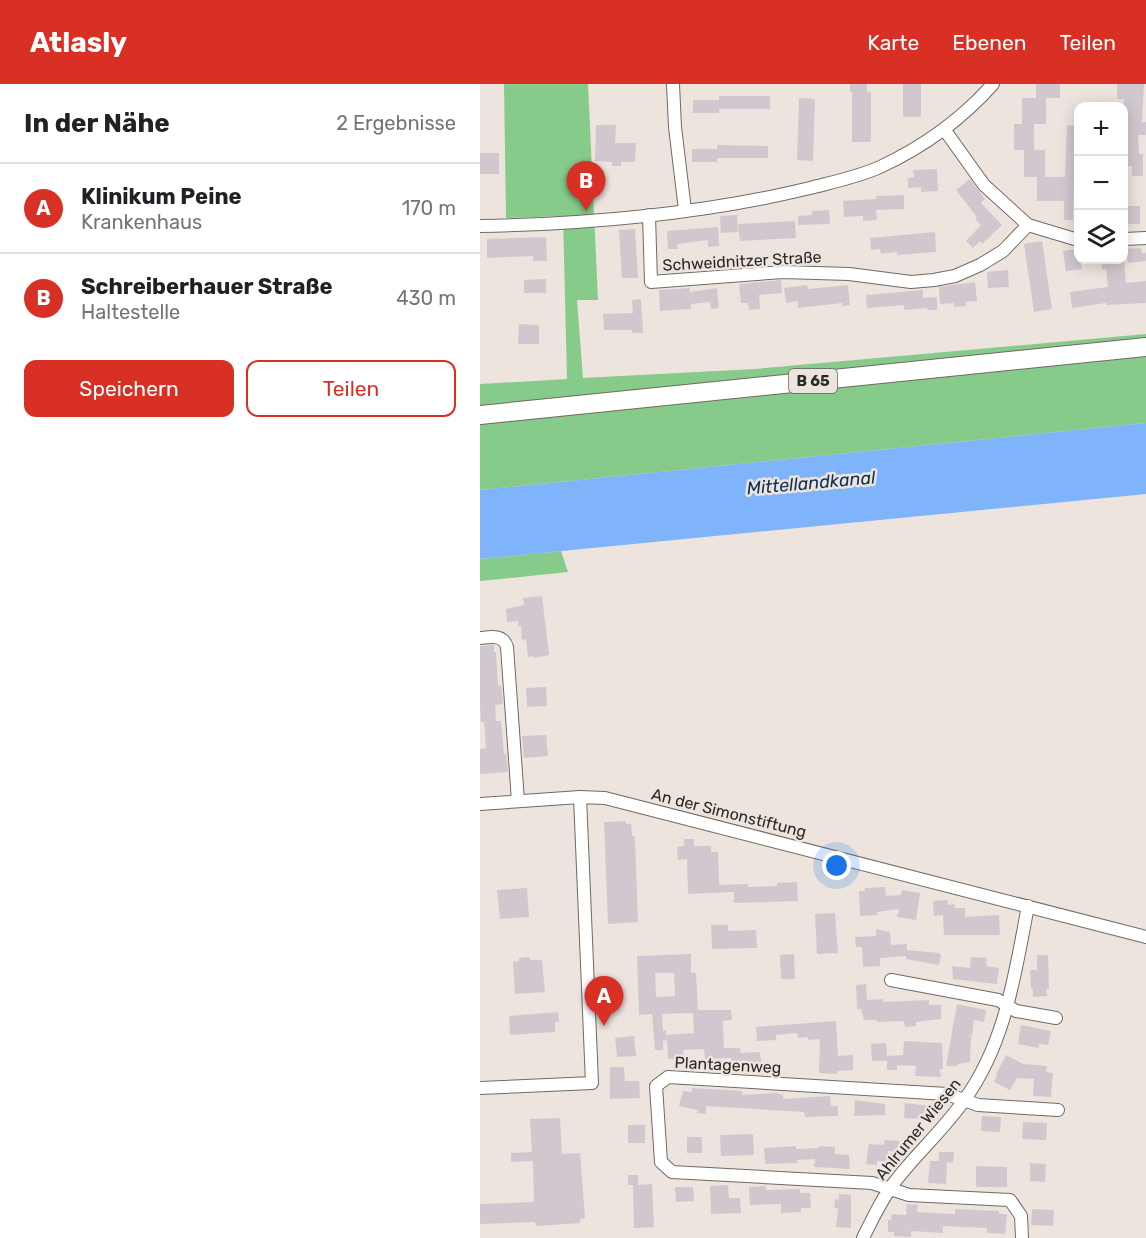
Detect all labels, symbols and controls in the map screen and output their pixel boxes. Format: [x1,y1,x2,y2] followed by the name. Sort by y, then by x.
[30,26,127,59] text: Atlasly
[867,30,919,55] text: Karte
[952,30,1026,55] text: Ebenen
[1059,30,1116,55] text: Teilen
[1074,102,1128,264] map controls
[1074,102,1128,156] button: +
[24,108,170,139] text: In der Nähe
[336,111,456,135] text: 2 Ergebnisse
[1074,156,1128,210] button: −
[566,162,606,211] pin: B
[81,183,242,210] text: Klinikum Peine
[36,196,51,220] text: A
[402,196,456,220] text: 170 m
[81,210,202,234] text: Krankenhaus
[1074,210,1128,264] button: layers
[662,247,822,275] street label: Schweidnitzer Straße
[81,273,333,300] text: Schreiberhauer Straße
[36,286,51,310] text: B
[396,286,456,310] text: 430 m
[81,300,180,324] text: Haltestelle
[24,360,234,417] button: Speichern
[246,360,456,417] button: Teilen
[789,369,837,393] road number: B 65
[746,466,877,500] water label: Mittellandkanal
[650,785,808,841] street label: An der Simonstiftung
[822,851,851,880] your location
[584,976,624,1026] pin: A
[674,1053,782,1077] street label: Plantagenweg
[871,1074,965,1184] street label: Ahlrumer Wiesen

